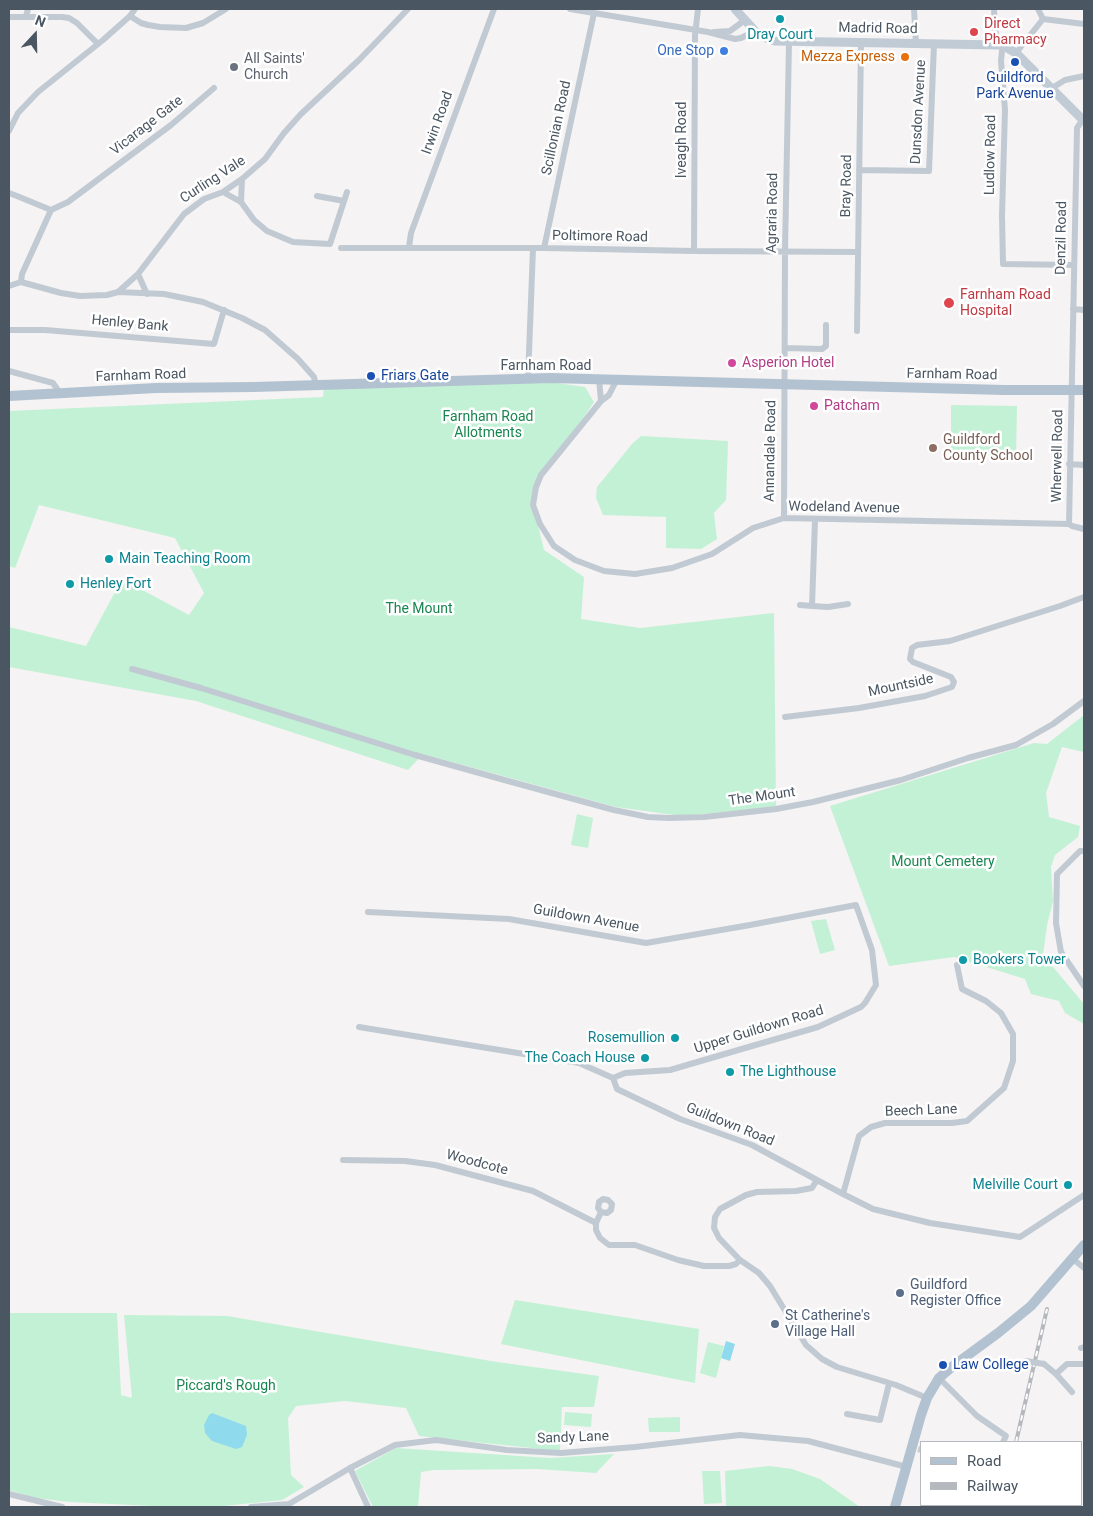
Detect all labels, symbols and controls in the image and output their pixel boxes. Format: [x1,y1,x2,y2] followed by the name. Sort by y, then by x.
[10,10,60,60] north arrow
[33,12,48,30] text: N
[774,13,786,25] marker: Dray Court
[984,16,1047,48] place label: Direct Pharmacy
[838,20,918,38] street label: Madrid Road
[968,26,980,38] marker: Direct Pharmacy
[747,27,813,43] place label: Dray Court
[657,43,714,59] place label: One Stop
[718,45,730,57] marker: One Stop
[801,49,895,65] place label: Mezza Express
[244,51,305,84] place label: All Saints' Church
[899,51,911,63] marker: Mezza Express
[1009,56,1021,68] marker: Guildford Park Avenue
[908,59,930,165] street label: Dunsdon Avenue
[228,61,240,73] marker: All Saints' Church
[976,70,1054,102] place label: Guildford Park Avenue
[539,79,575,177] street label: Scillonian Road
[419,89,457,157] street label: Irwin Road
[107,93,187,159] street label: Vicarage Gate
[674,102,690,178] street label: Iveagh Road
[982,115,1000,195] street label: Ludlow Road
[177,153,249,207] street label: Curling Vale
[838,154,856,218] street label: Bray Road
[764,173,782,253] street label: Agraria Road
[1053,201,1071,275] street label: Denzil Road
[552,228,648,246] street label: Poltimore Road
[960,287,1051,320] place label: Farnham Road Hospital
[942,296,956,310] marker: Farnham Road Hospital
[91,312,169,336] street label: Henley Bank
[742,355,834,371] place label: Asperion Hotel
[726,357,738,369] marker: Asperion Hotel
[501,358,591,374] street label: Farnham Road
[95,366,187,386] street label: Farnham Road
[906,366,998,384] street label: Farnham Road
[381,368,449,384] place label: Friars Gate
[365,370,377,382] marker: Friars Gate
[824,398,880,414] place label: Patcham
[762,400,780,502] street label: Annandale Road
[808,400,820,412] marker: Patcham
[443,409,533,442] park label: Farnham Road Allotments
[1049,409,1067,503] street label: Wherwell Road
[943,432,1033,464] place label: Guildford County School
[927,442,939,454] marker: Guildford County School
[788,499,900,517] street label: Wodeland Avenue
[119,551,251,567] place label: Main Teaching Room
[103,553,115,565] marker: Main Teaching Room
[80,576,151,592] place label: Henley Fort
[64,578,76,590] marker: Henley Fort
[385,601,453,617] park label: The Mount
[867,671,935,701] street label: Mountside
[728,784,796,810] street label: The Mount
[891,854,995,870] park label: Mount Cemetery
[532,901,640,937] street label: Guildown Avenue
[973,952,1066,968] place label: Bookers Tower
[957,954,969,966] marker: Bookers Tower
[692,1002,826,1058] street label: Upper Guildown Road
[588,1030,665,1046] place label: Rosemullion
[669,1032,681,1044] marker: Rosemullion
[524,1050,635,1066] place label: The Coach House
[639,1052,651,1064] marker: The Coach House
[740,1064,836,1080] place label: The Lighthouse
[724,1066,736,1078] marker: The Lighthouse
[683,1100,777,1150] street label: Guildown Road
[885,1101,957,1121] street label: Beech Lane
[444,1147,510,1179] street label: Woodcote
[973,1177,1058,1193] place label: Melville Court
[1062,1179,1074,1191] marker: Melville Court
[910,1277,1001,1310] place label: Guildford Register Office
[894,1287,906,1299] marker: Guildford Register Office
[785,1308,870,1340] place label: St Catherine's Village Hall
[769,1318,781,1330] marker: St Catherine's Village Hall
[953,1357,1029,1373] place label: Law College
[937,1359,949,1371] marker: Law College
[176,1378,276,1394] park label: Piccard's Rough
[537,1428,609,1448] street label: Sandy Lane
[920,1441,1083,1506] legend
[967,1452,1001,1470] text: Road
[967,1477,1018,1495] text: Railway

